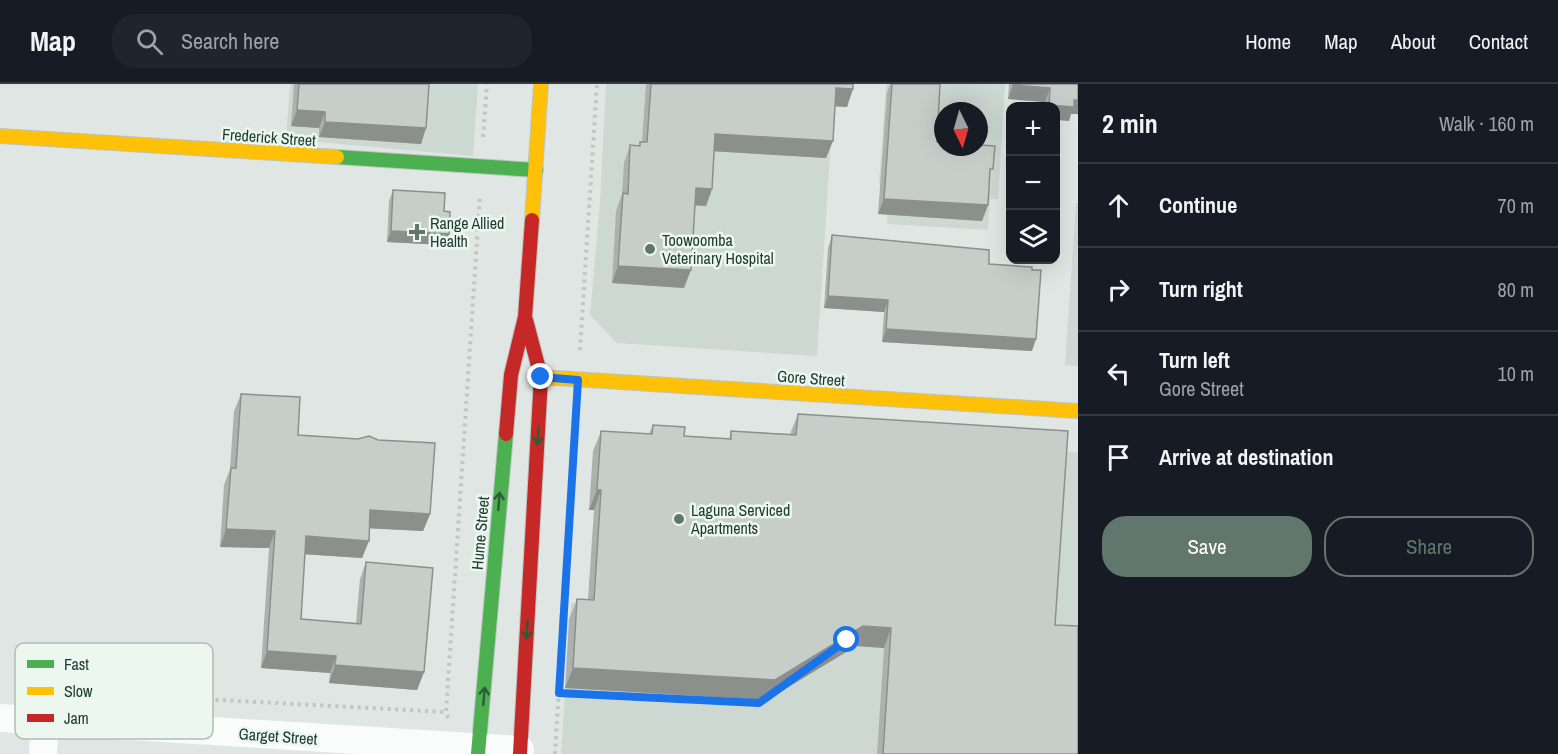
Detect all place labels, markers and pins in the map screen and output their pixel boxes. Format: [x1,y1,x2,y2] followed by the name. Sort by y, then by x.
[430,212,504,252] place label: Range Allied Health
[408,223,426,241] marker: Range Allied Health
[662,229,774,269] place label: Toowoomba Veterinary Hospital
[643,242,657,256] marker: Toowoomba Veterinary Hospital
[690,499,790,539] place label: Laguna Serviced Apartments
[672,512,686,526] marker: Laguna Serviced Apartments

